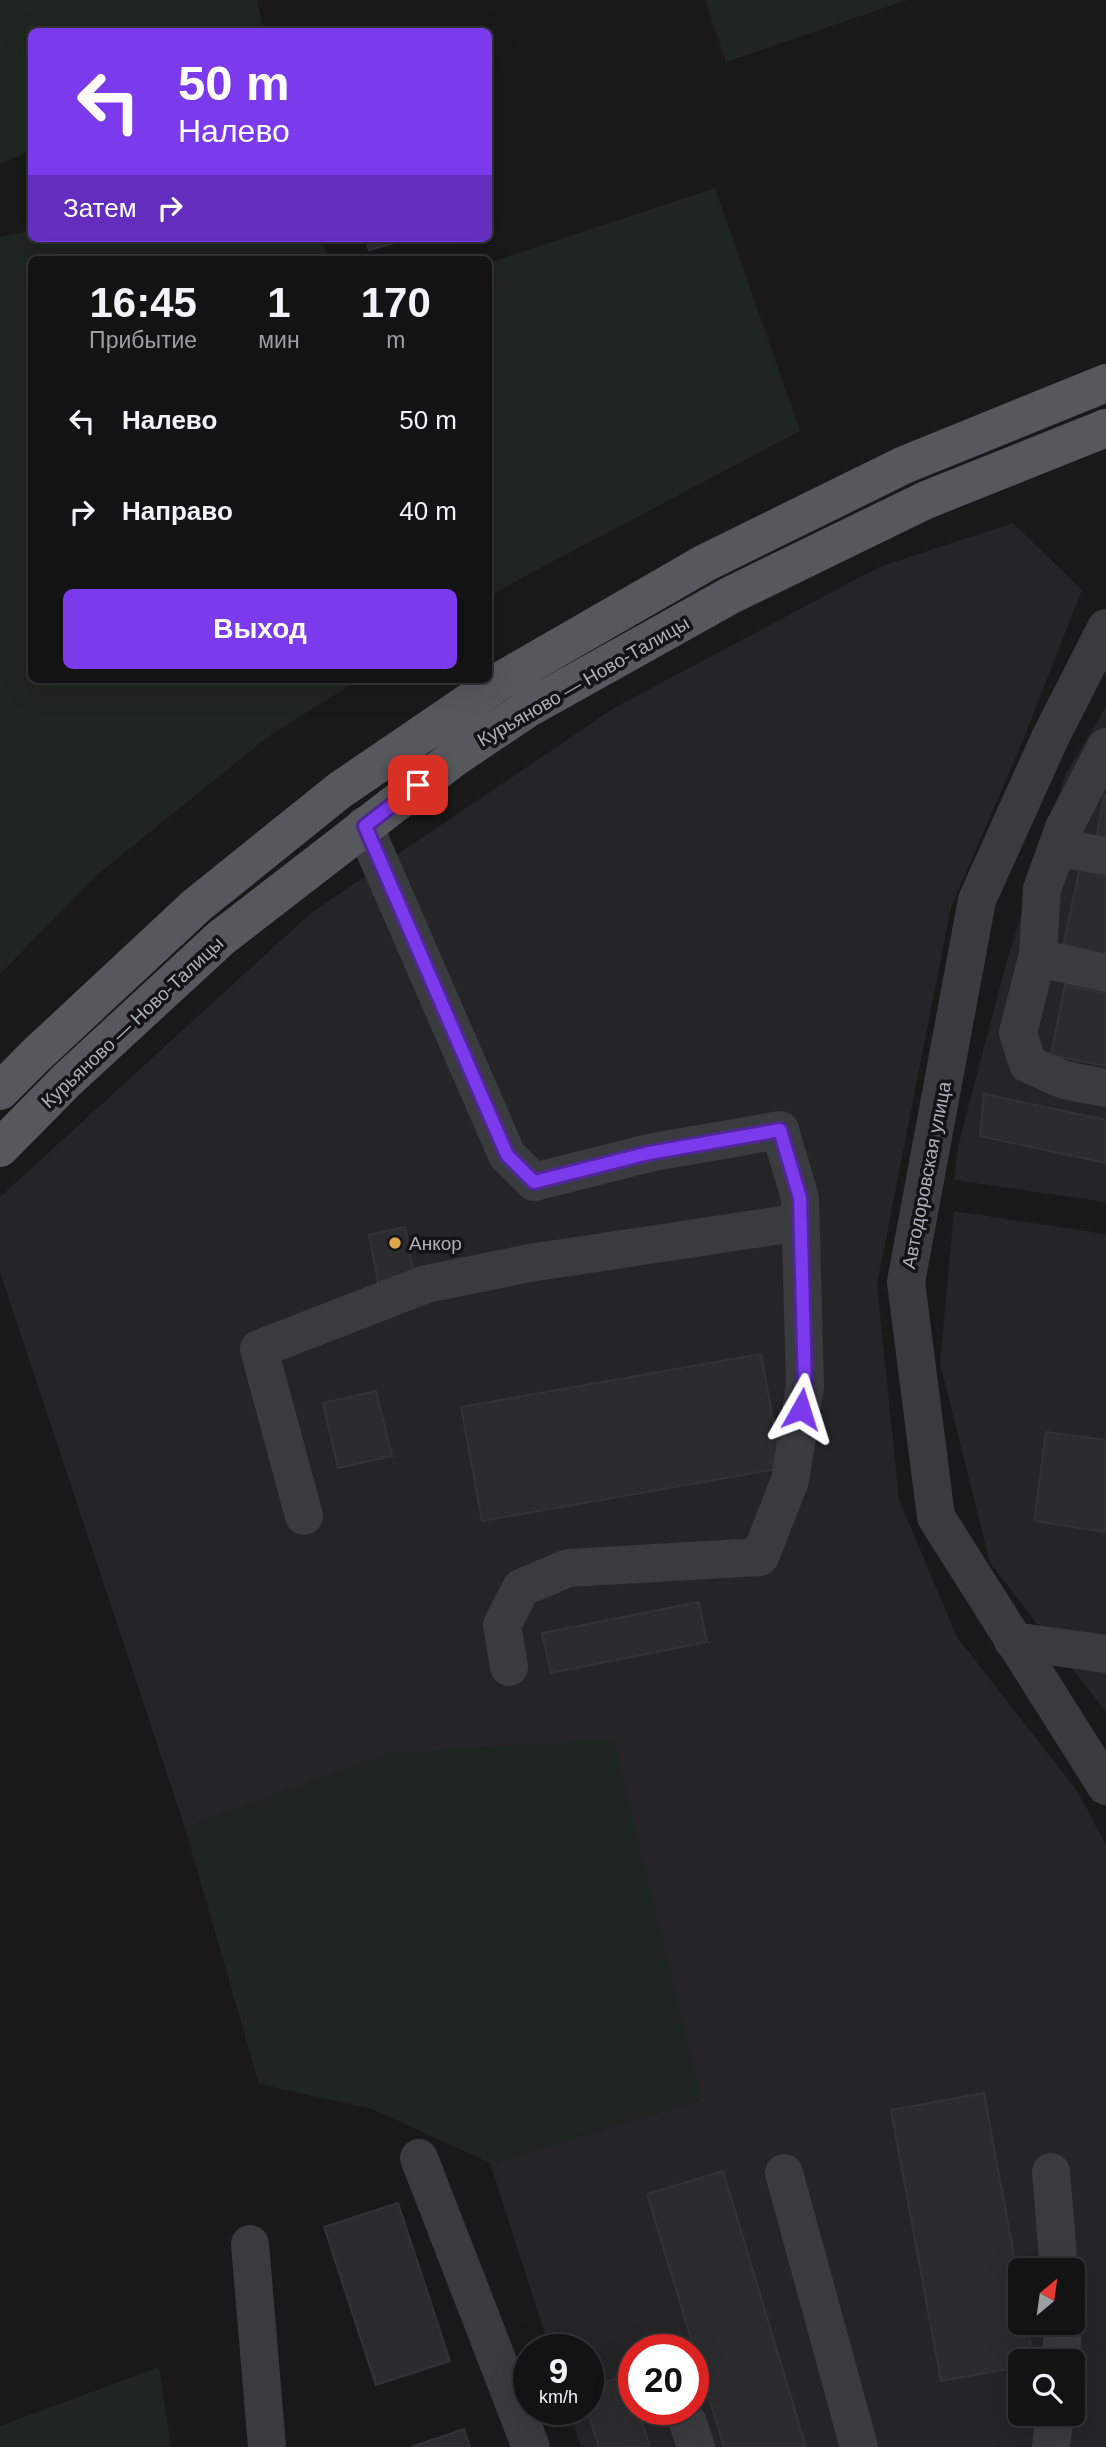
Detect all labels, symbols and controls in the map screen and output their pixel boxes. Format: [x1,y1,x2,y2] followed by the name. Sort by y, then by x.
[63,56,154,147] icon: left
[178,56,290,110] text: 50 m
[178,113,290,149] text: Налево
[151,189,189,227] icon: right
[63,193,137,223] text: Затем
[89,279,197,326] text: 16:45
[267,279,291,326] text: 1
[361,279,431,326] text: 170
[89,327,197,353] text: Прибытие
[258,327,300,353] text: мин
[386,327,405,353] text: m
[63,402,101,440] icon: left
[122,405,217,435] text: Налево
[399,405,457,435] text: 50 m
[63,493,101,531] icon: right
[122,496,233,526] text: Направо
[399,496,457,526] text: 40 m
[63,589,457,669] button: Выход
[474,612,693,751] street label: Курьяново — Ново-Талицы
[388,755,448,815] pin
[399,766,437,804] icon: arrive
[37,933,228,1112] street label: Курьяново — Ново-Талицы
[898,1079,955,1270] street label: Автодоровская улица
[409,1233,462,1254] place label: Анкор
[387,1235,403,1251] marker: Анкор
[764,1372,838,1446] position arrow
[1008,2258,1085,2334] north arrow
[1008,2258,1085,2426] map controls
[618,2334,709,2425] speed limit sign: 20
[1008,2349,1085,2426] button: search
[549,2351,568,2390] text: 9
[539,2387,578,2407] text: km/h

